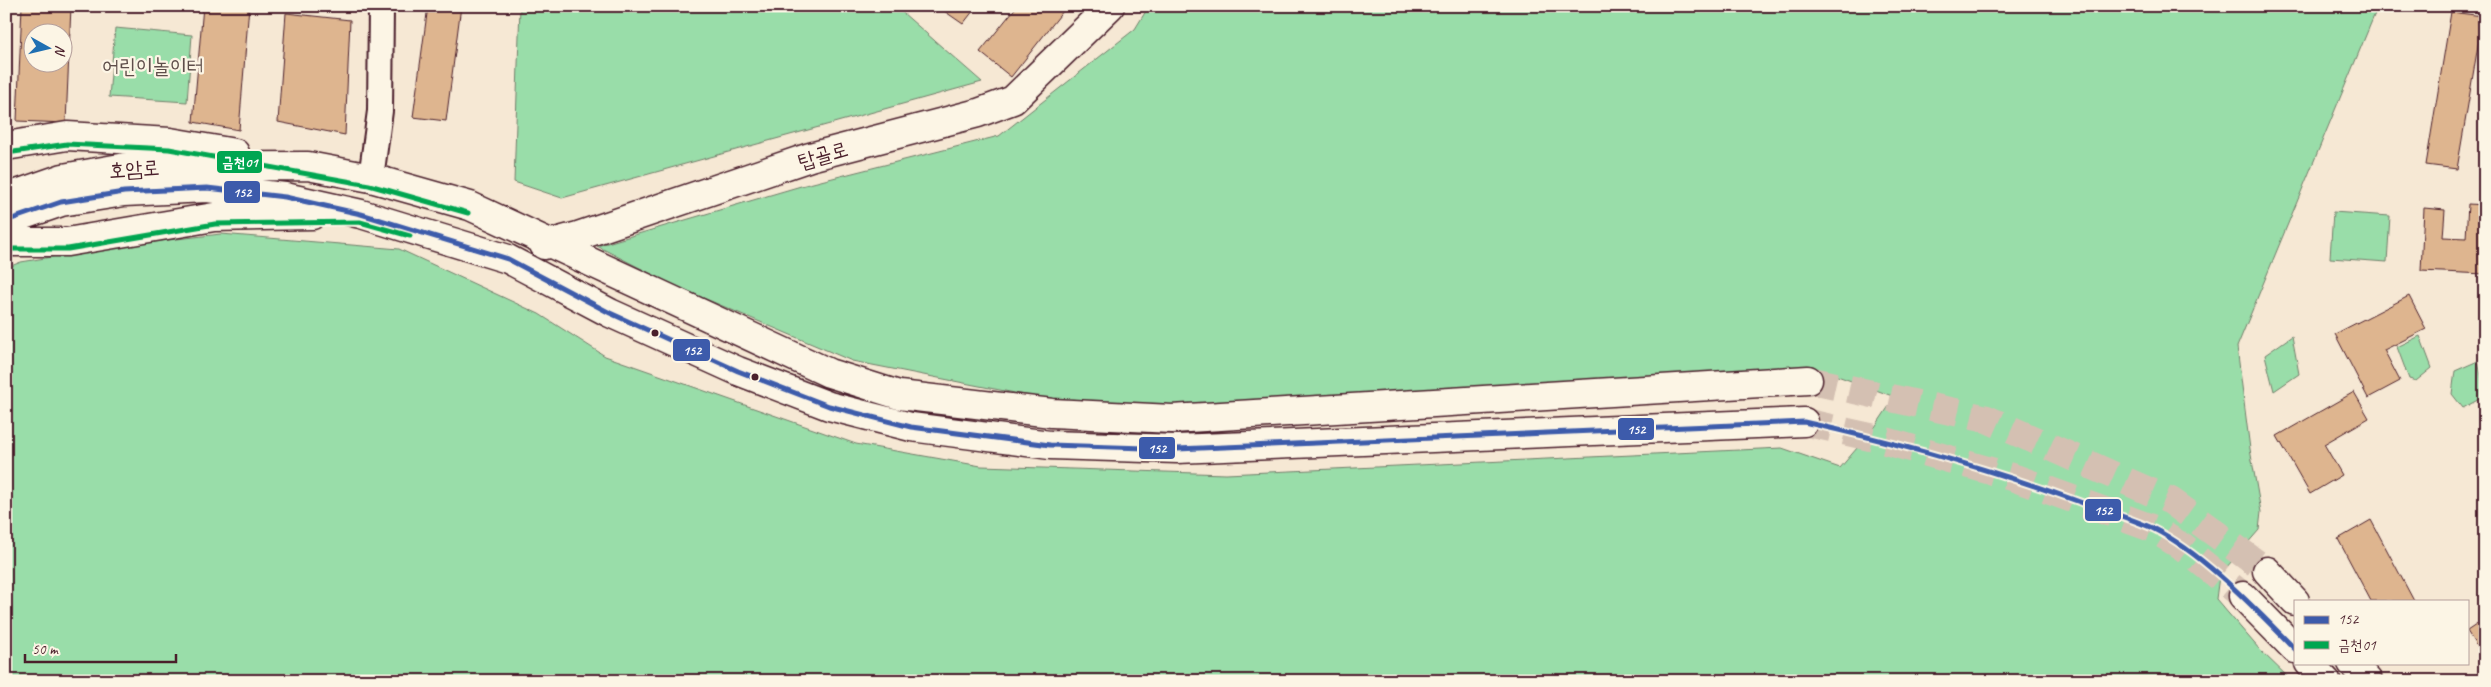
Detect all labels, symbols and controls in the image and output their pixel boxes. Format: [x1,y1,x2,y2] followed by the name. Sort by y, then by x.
[22,22,72,72] north arrow
[51,44,69,58] text: N
[102,53,204,79] park label: 어린이놀이터
[795,136,851,174] street label: 탑골로
[216,150,263,174] line badge: 금천01
[108,154,160,184] street label: 호암로
[222,154,259,171] text: 금천01
[223,180,261,204] line badge: 152
[233,184,253,201] text: 152
[650,328,660,338] unlabelled marker
[672,338,711,362] line badge: 152
[683,342,703,359] text: 152
[750,372,760,382] unlabelled marker
[1617,417,1655,441] line badge: 152
[1627,421,1647,438] text: 152
[1138,436,1176,460] line badge: 152
[1148,440,1168,457] text: 152
[2084,498,2122,522] line badge: 152
[2094,502,2114,519] text: 152
[2294,600,2468,664] legend
[2338,610,2360,629] text: 152
[25,632,176,664] scale bar
[2338,636,2377,655] text: 금천01
[32,640,59,659] text: 50 m

